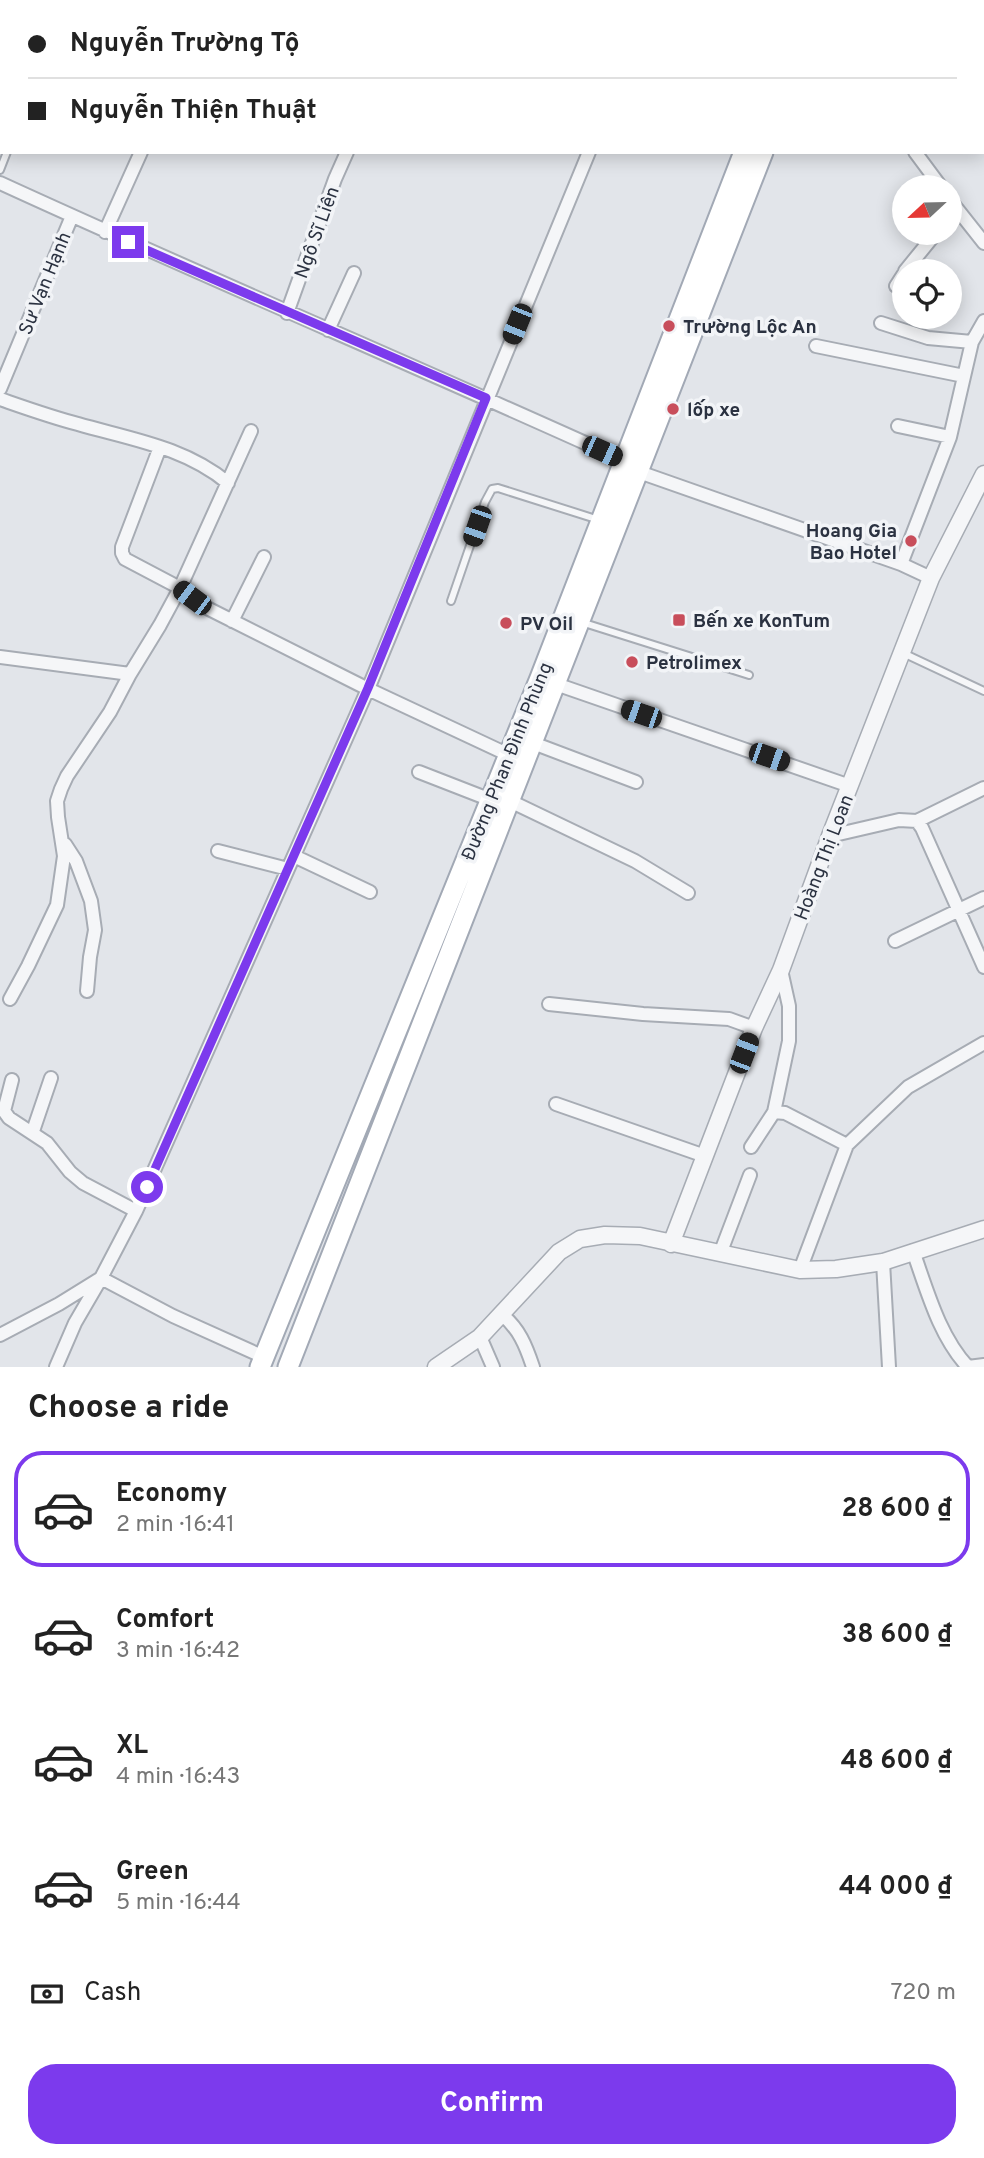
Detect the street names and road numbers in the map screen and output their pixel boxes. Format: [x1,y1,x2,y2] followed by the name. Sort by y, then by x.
[290,183,346,282] street label: Ngô Sĩ Liên
[14,229,77,339] street label: Sư Vạn Hạnh
[457,659,559,864] street label: Đường Phan Đình Phùng
[790,791,860,924] street label: Hoàng Thị Loan

